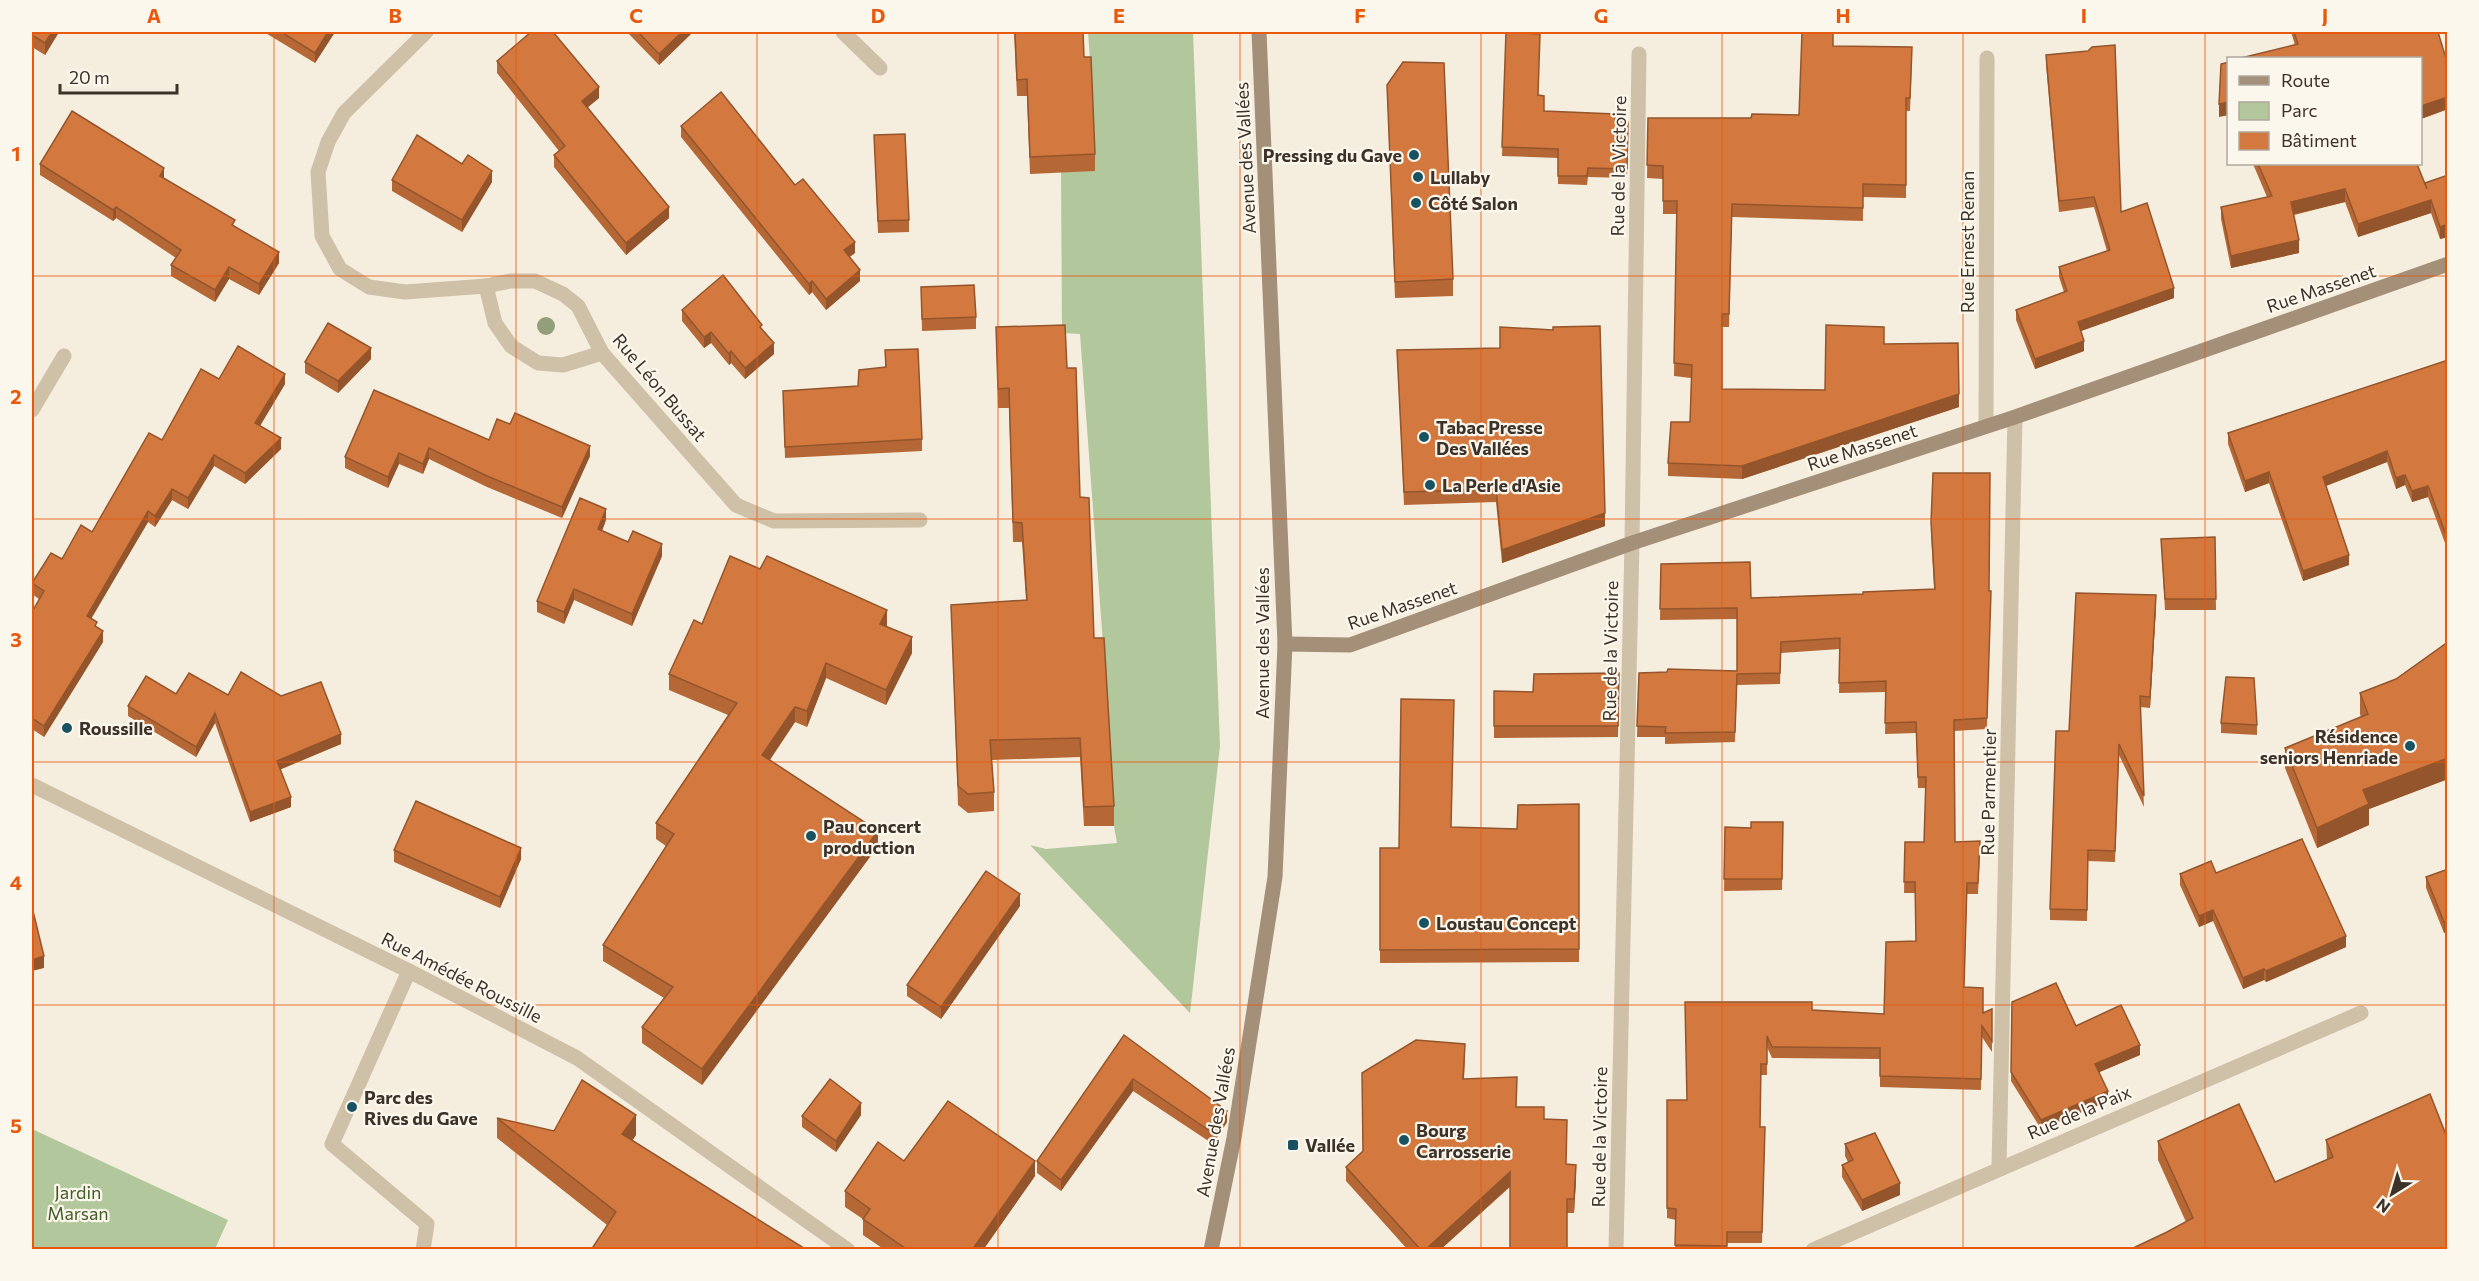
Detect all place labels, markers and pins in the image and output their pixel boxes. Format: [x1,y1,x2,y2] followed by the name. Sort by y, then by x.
[1263,144,1402,166] place label: Pressing du Gave
[1407,148,1421,162] marker: Pressing du Gave
[1430,166,1490,188] place label: Lullaby
[1411,170,1425,184] marker: Lullaby
[1428,192,1518,214] place label: Côté Salon
[1409,196,1423,210] marker: Côté Salon
[1436,416,1543,459] place label: Tabac Presse Des Vallées
[1417,430,1431,444] marker: Tabac Presse Des Vallées
[1442,474,1561,496] place label: La Perle d'Asie
[1423,478,1437,492] marker: La Perle d'Asie
[79,717,153,739] place label: Roussille
[60,721,74,735] marker: Roussille
[2260,725,2398,768] place label: Résidence seniors Henriade
[2403,739,2417,753] marker: Résidence seniors Henriade
[823,815,921,858] place label: Pau concert production
[804,829,818,843] marker: Pau concert production
[1436,912,1577,934] place label: Loustau Concept
[1417,916,1431,930] marker: Loustau Concept
[364,1086,478,1129] place label: Parc des Rives du Gave
[345,1100,359,1114] marker: Parc des Rives du Gave
[1416,1119,1511,1162] place label: Bourg Carrosserie
[1397,1133,1411,1147] marker: Bourg Carrosserie
[1305,1134,1355,1156] place label: Vallée
[1286,1138,1300,1152] marker: Vallée

